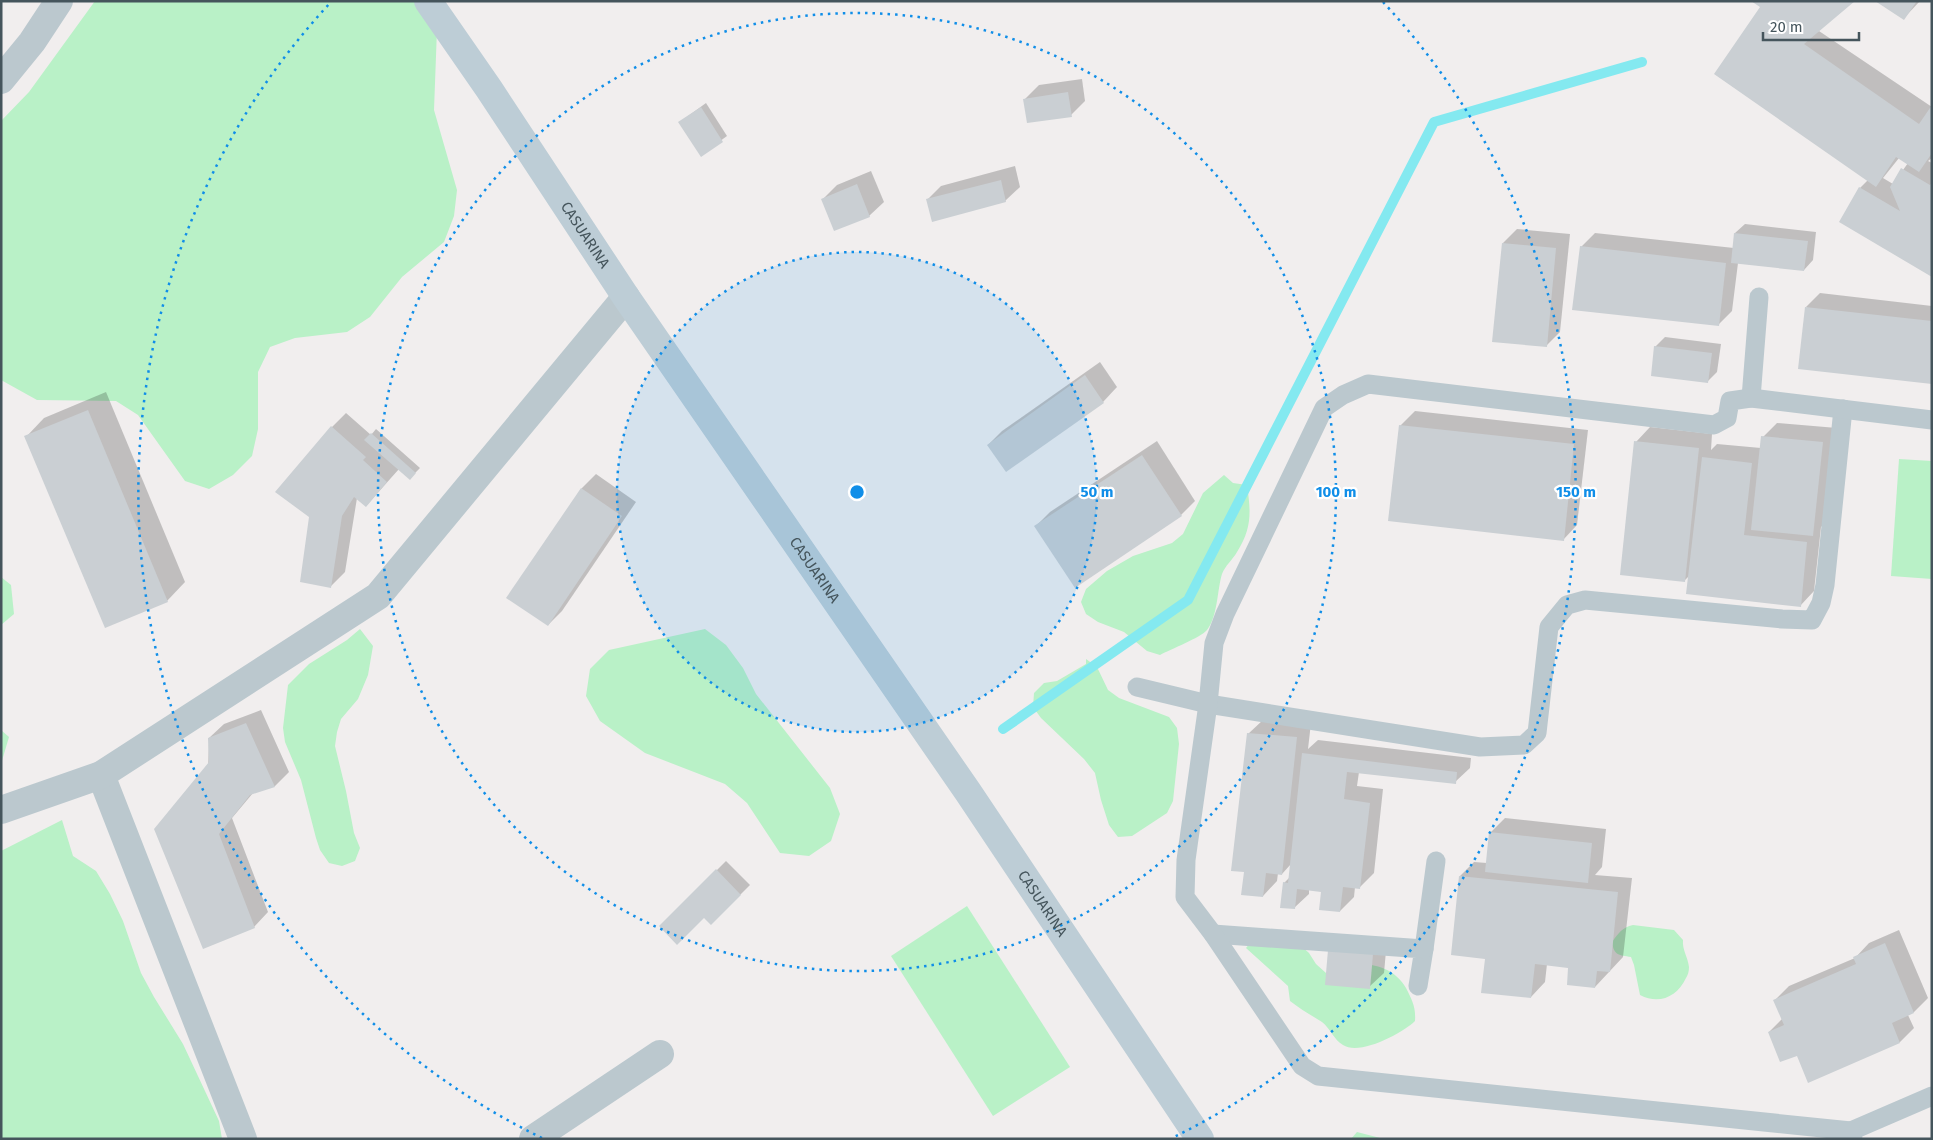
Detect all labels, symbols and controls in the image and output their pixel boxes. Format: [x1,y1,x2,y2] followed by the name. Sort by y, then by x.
[1763,10,1859,42] scale bar
[1770,18,1803,36] text: 20 m
[557,198,614,272] street label: CASUARINA
[848,483,866,501] centre of rings
[1080,483,1114,501] text: 50 m
[1316,483,1356,501] text: 100 m
[1556,483,1596,501] text: 150 m
[786,534,844,607] street label: CASUARINA
[1014,867,1071,940] street label: CASUARINA

